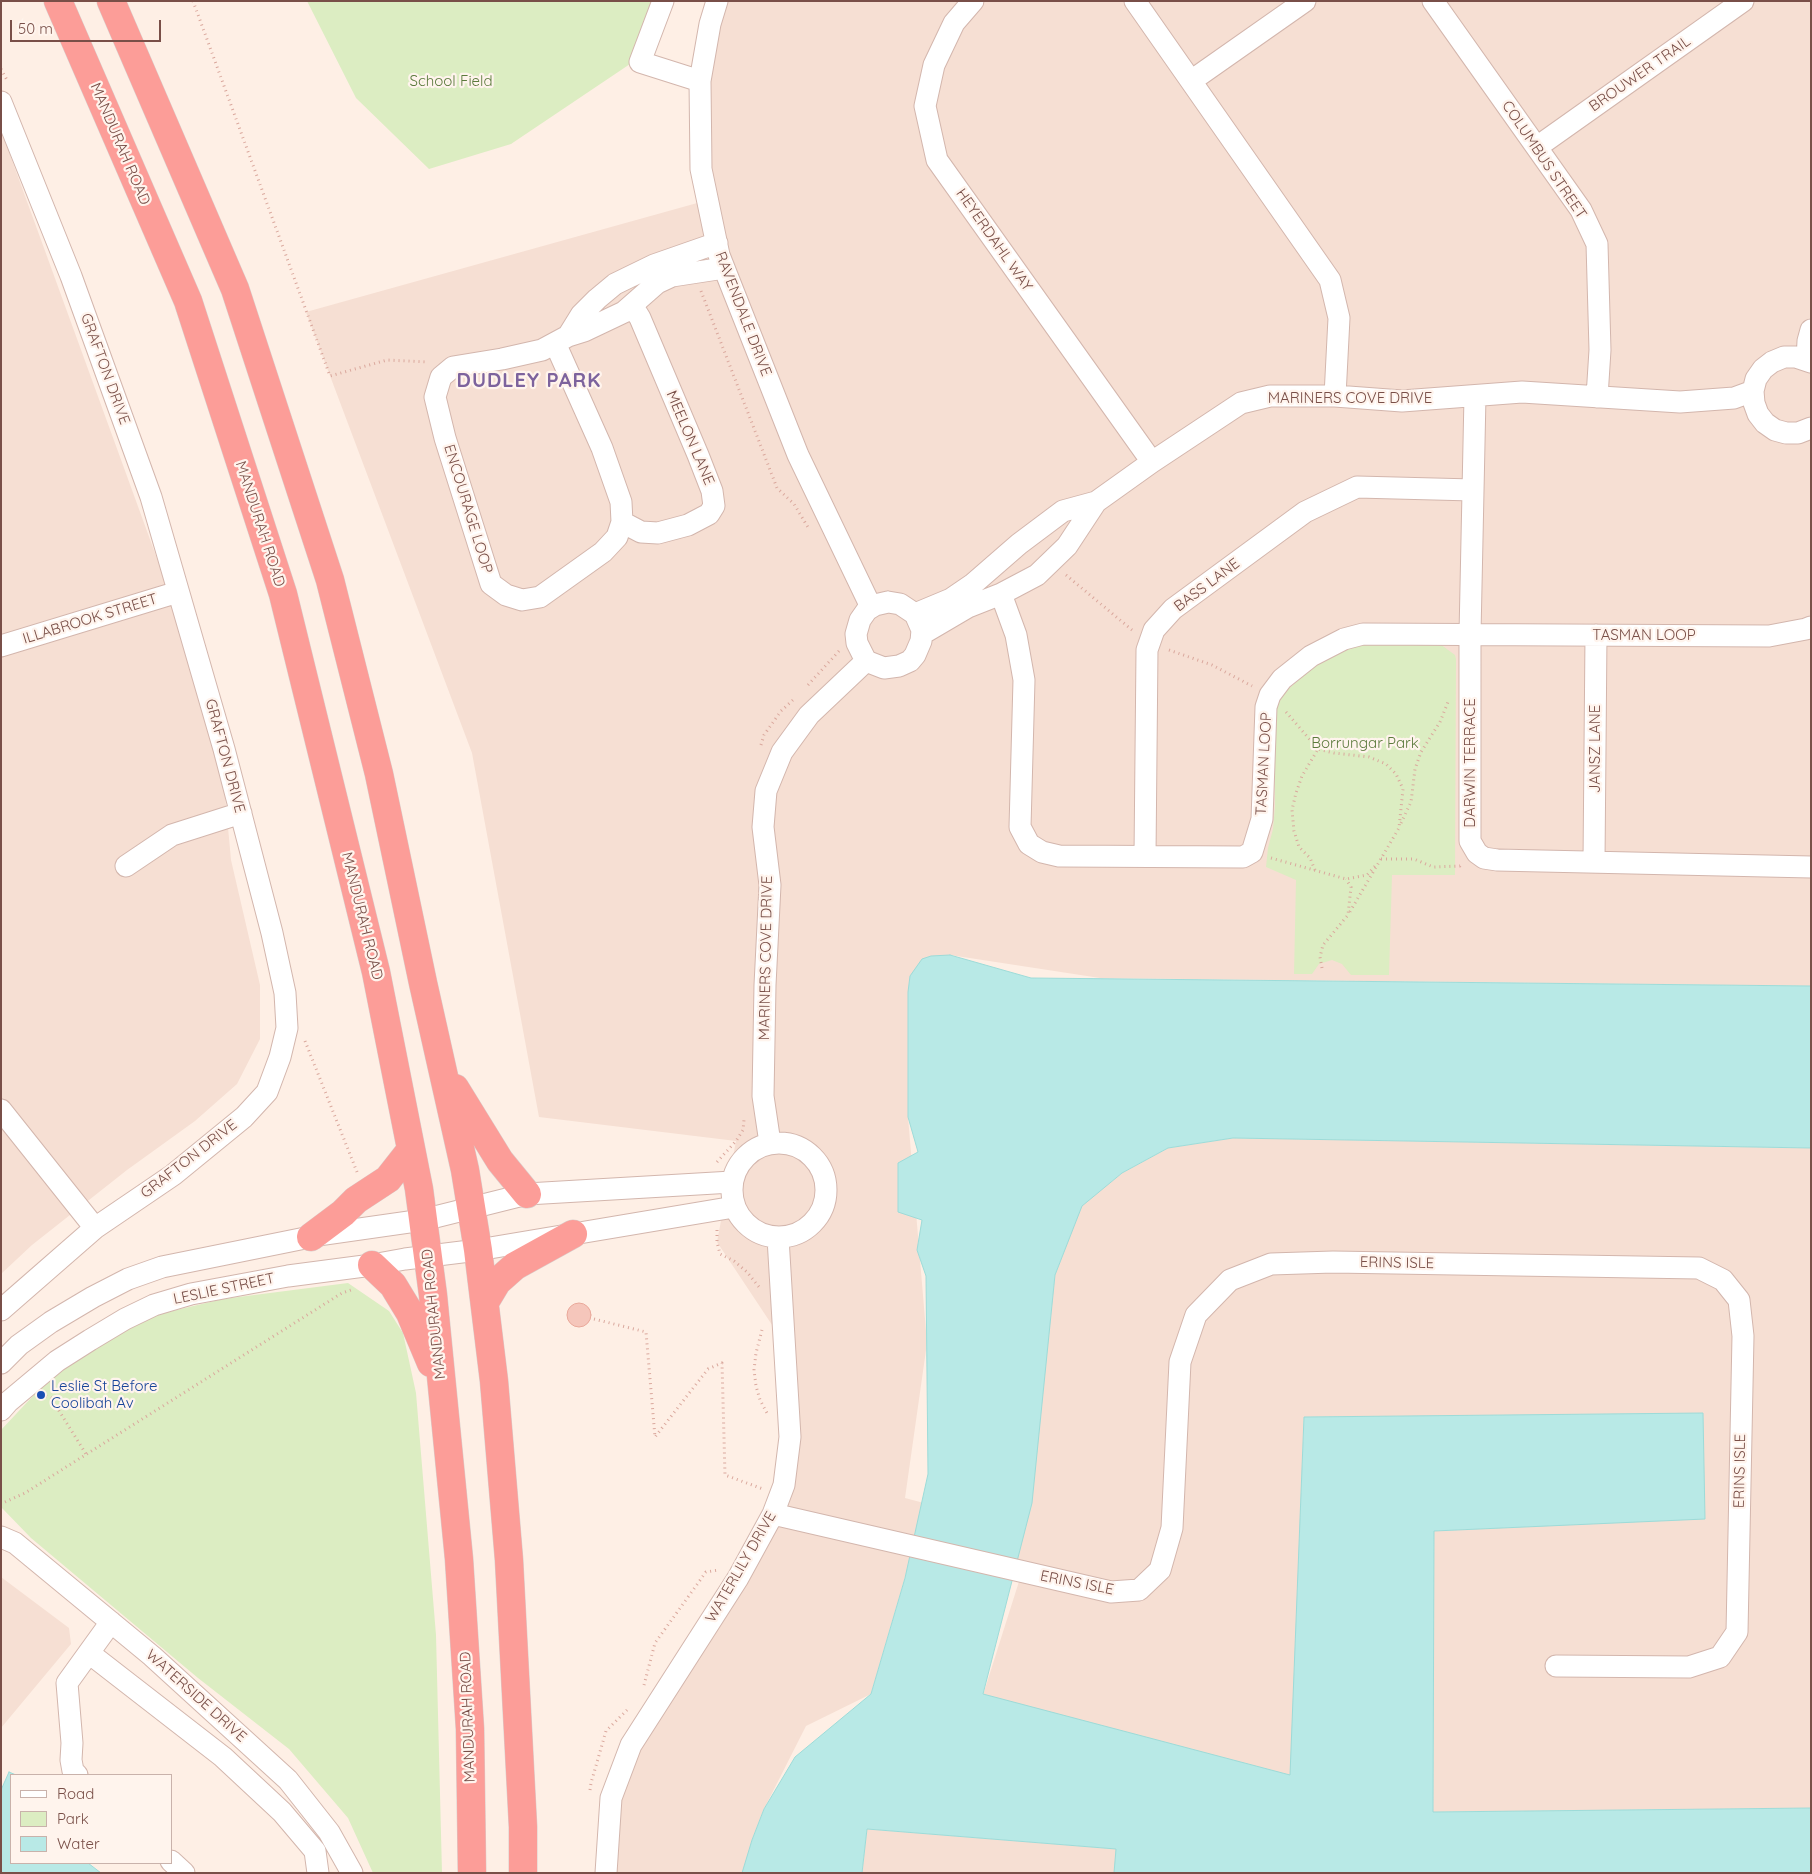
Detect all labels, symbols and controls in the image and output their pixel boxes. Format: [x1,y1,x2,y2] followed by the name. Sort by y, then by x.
[12,10,164,42] scale bar
[18,19,53,38] text: 50 m
[1586,32,1694,116] street label: BROUWER TRAIL
[410,72,492,90] park label: School Field
[86,80,154,208] street label: MANDURAH ROAD
[1498,98,1590,222] street label: COLUMBUS STREET
[952,185,1036,295] street label: HEYERDAHL WAY
[711,249,775,379] street label: RAVENDALE DRIVE
[76,311,134,427] street label: GRAFTON DRIVE
[455,369,603,393] district label: DUDLEY PARK
[662,388,718,488] street label: MEELON LANE
[1268,389,1432,407] street label: MARINERS COVE DRIVE
[440,442,496,576] street label: ENCOURAGE LOOP
[231,459,289,589] street label: MANDURAH ROAD
[1171,554,1243,616] street label: BASS LANE
[20,590,160,648] street label: ILLABROOK STREET
[1592,626,1696,644] street label: TASMAN LOOP
[201,697,249,815] street label: GRAFTON DRIVE
[1461,698,1479,828] street label: DARWIN TERRACE
[1586,705,1604,793] street label: JANSZ LANE
[1252,712,1276,816] street label: TASMAN LOOP
[1311,734,1419,752] park label: Borrungar Park
[337,850,387,982] street label: MANDURAH ROAD
[756,875,776,1041] street label: MARINERS COVE DRIVE
[137,1116,241,1202] street label: GRAFTON DRIVE
[418,1248,450,1380] street label: MANDURAH ROAD
[1360,1253,1434,1273] street label: ERINS ISLE
[172,1269,276,1309] street label: LESLIE STREET
[51,1377,157,1412] place label: Leslie St Before Coolibah Av
[35,1389,47,1401] marker: Leslie St Before Coolibah Av
[1730,1434,1750,1508] street label: ERINS ISLE
[702,1508,780,1626] street label: WATERLILY DRIVE
[1039,1567,1115,1599] street label: ERINS ISLE
[142,1646,250,1746] street label: WATERSIDE DRIVE
[457,1651,479,1783] street label: MANDURAH ROAD
[10,1774,172,1864] legend
[57,1784,94,1803] text: Road
[57,1809,89,1828] text: Park
[57,1834,100,1853] text: Water

